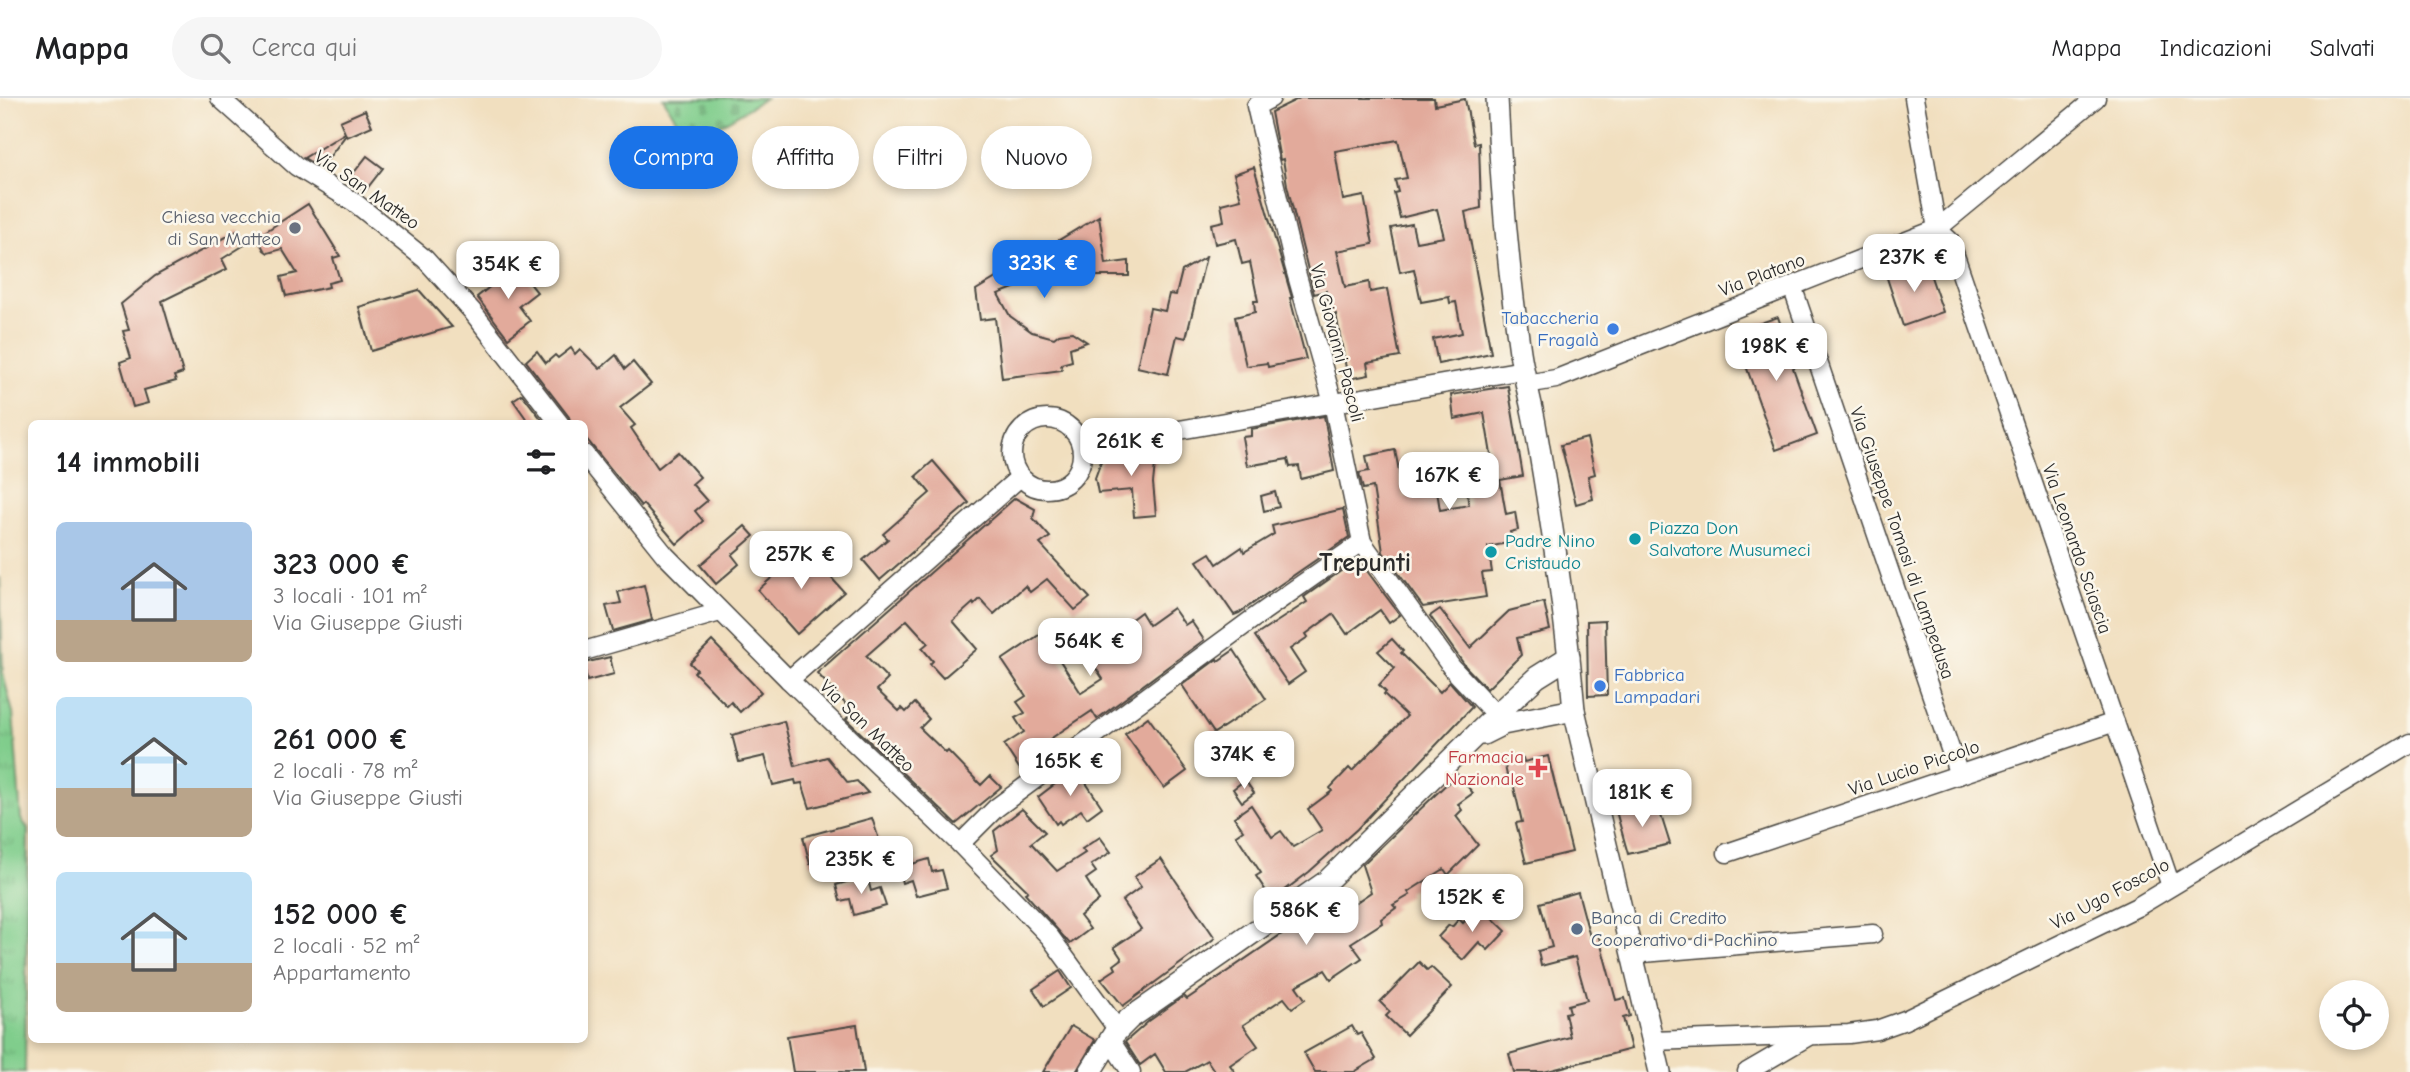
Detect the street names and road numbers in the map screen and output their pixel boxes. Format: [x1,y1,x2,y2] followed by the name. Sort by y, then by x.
[310,146,424,234] street label: Via San Matteo
[1716,249,1808,301] street label: Via Platano
[1305,262,1369,424] street label: Via Giovanni Pascoli
[1845,404,1959,682] street label: Via Giuseppe Tomasi di Lampedusa
[2038,461,2116,637] street label: Via Leonardo Sciascia
[815,675,919,777] street label: Via San Matteo
[1846,735,1982,801] street label: Via Lucio Piccolo
[2047,853,2173,935] street label: Via Ugo Foscolo

